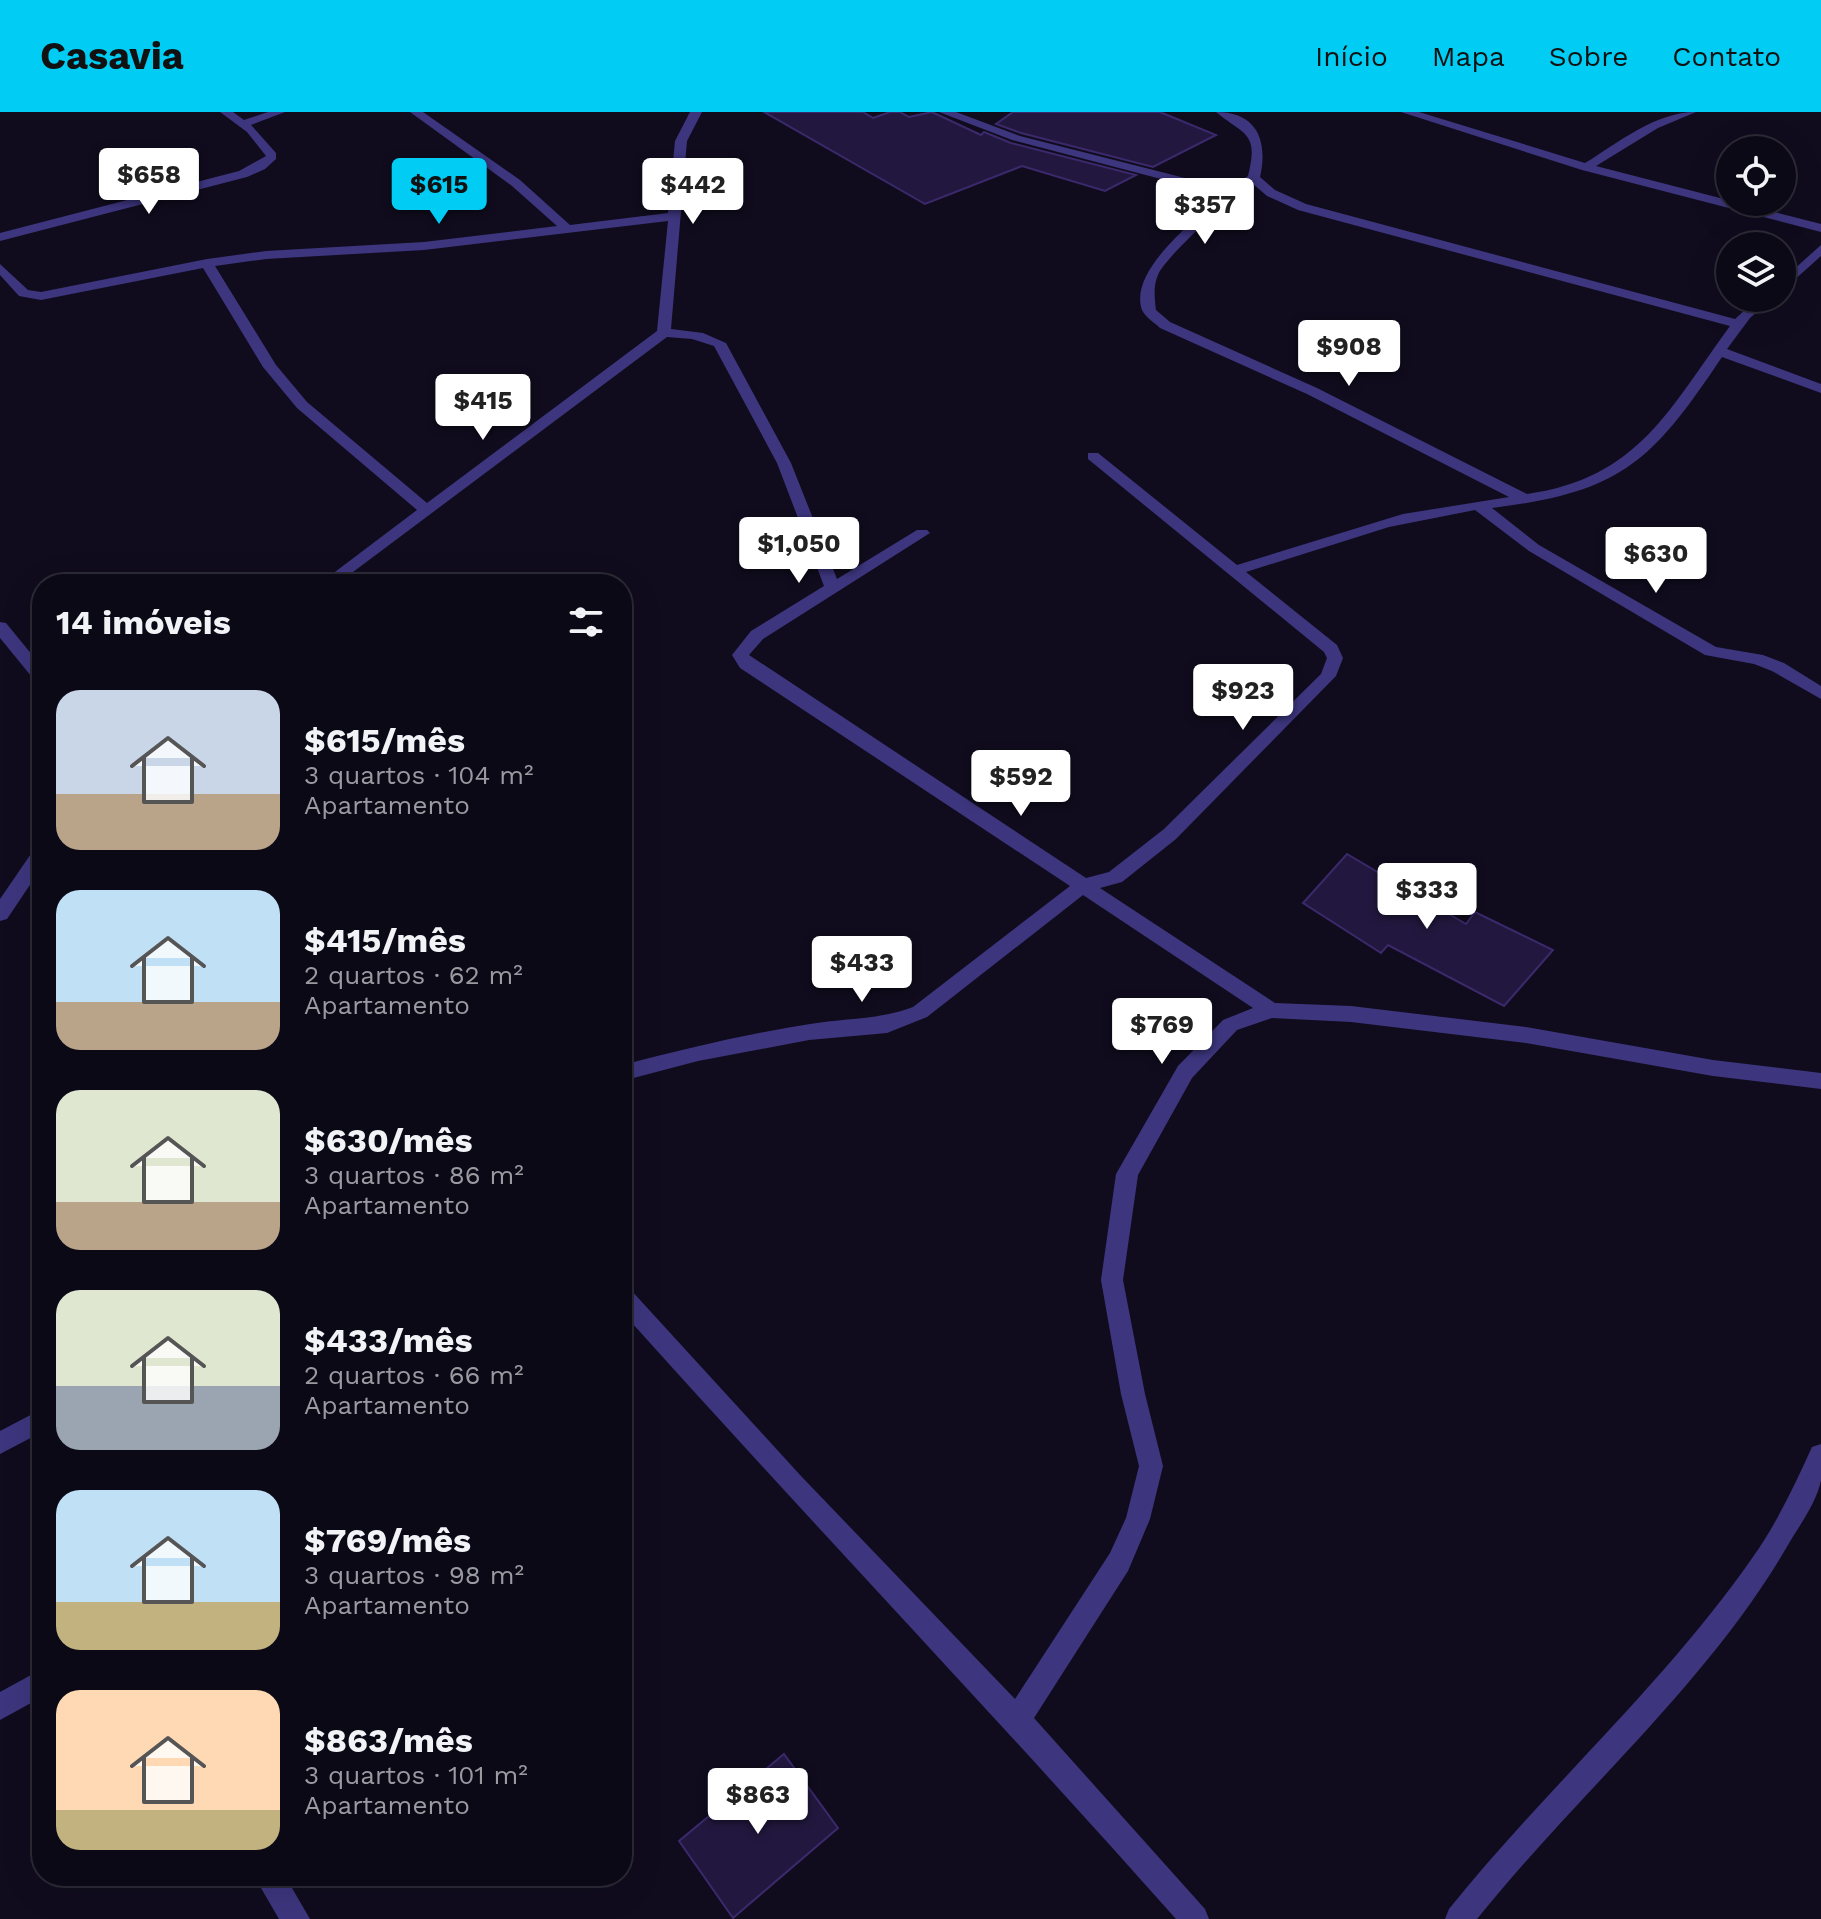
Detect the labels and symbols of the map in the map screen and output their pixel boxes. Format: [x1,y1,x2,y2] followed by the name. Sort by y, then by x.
[102,148,196,216] pin: $658
[392,158,486,226] pin: $615
[646,158,740,226] pin: $442
[1158,178,1252,246] pin: $357
[1302,320,1396,388] pin: $908
[436,374,530,442] pin: $415
[734,517,864,585] pin: $1,050
[1609,527,1703,595] pin: $630
[1196,664,1290,732] pin: $923
[974,750,1068,818] pin: $592
[1380,863,1474,931] pin: $333
[815,936,909,1004] pin: $433
[1115,998,1209,1066] pin: $769
[711,1768,805,1836] pin: $863

